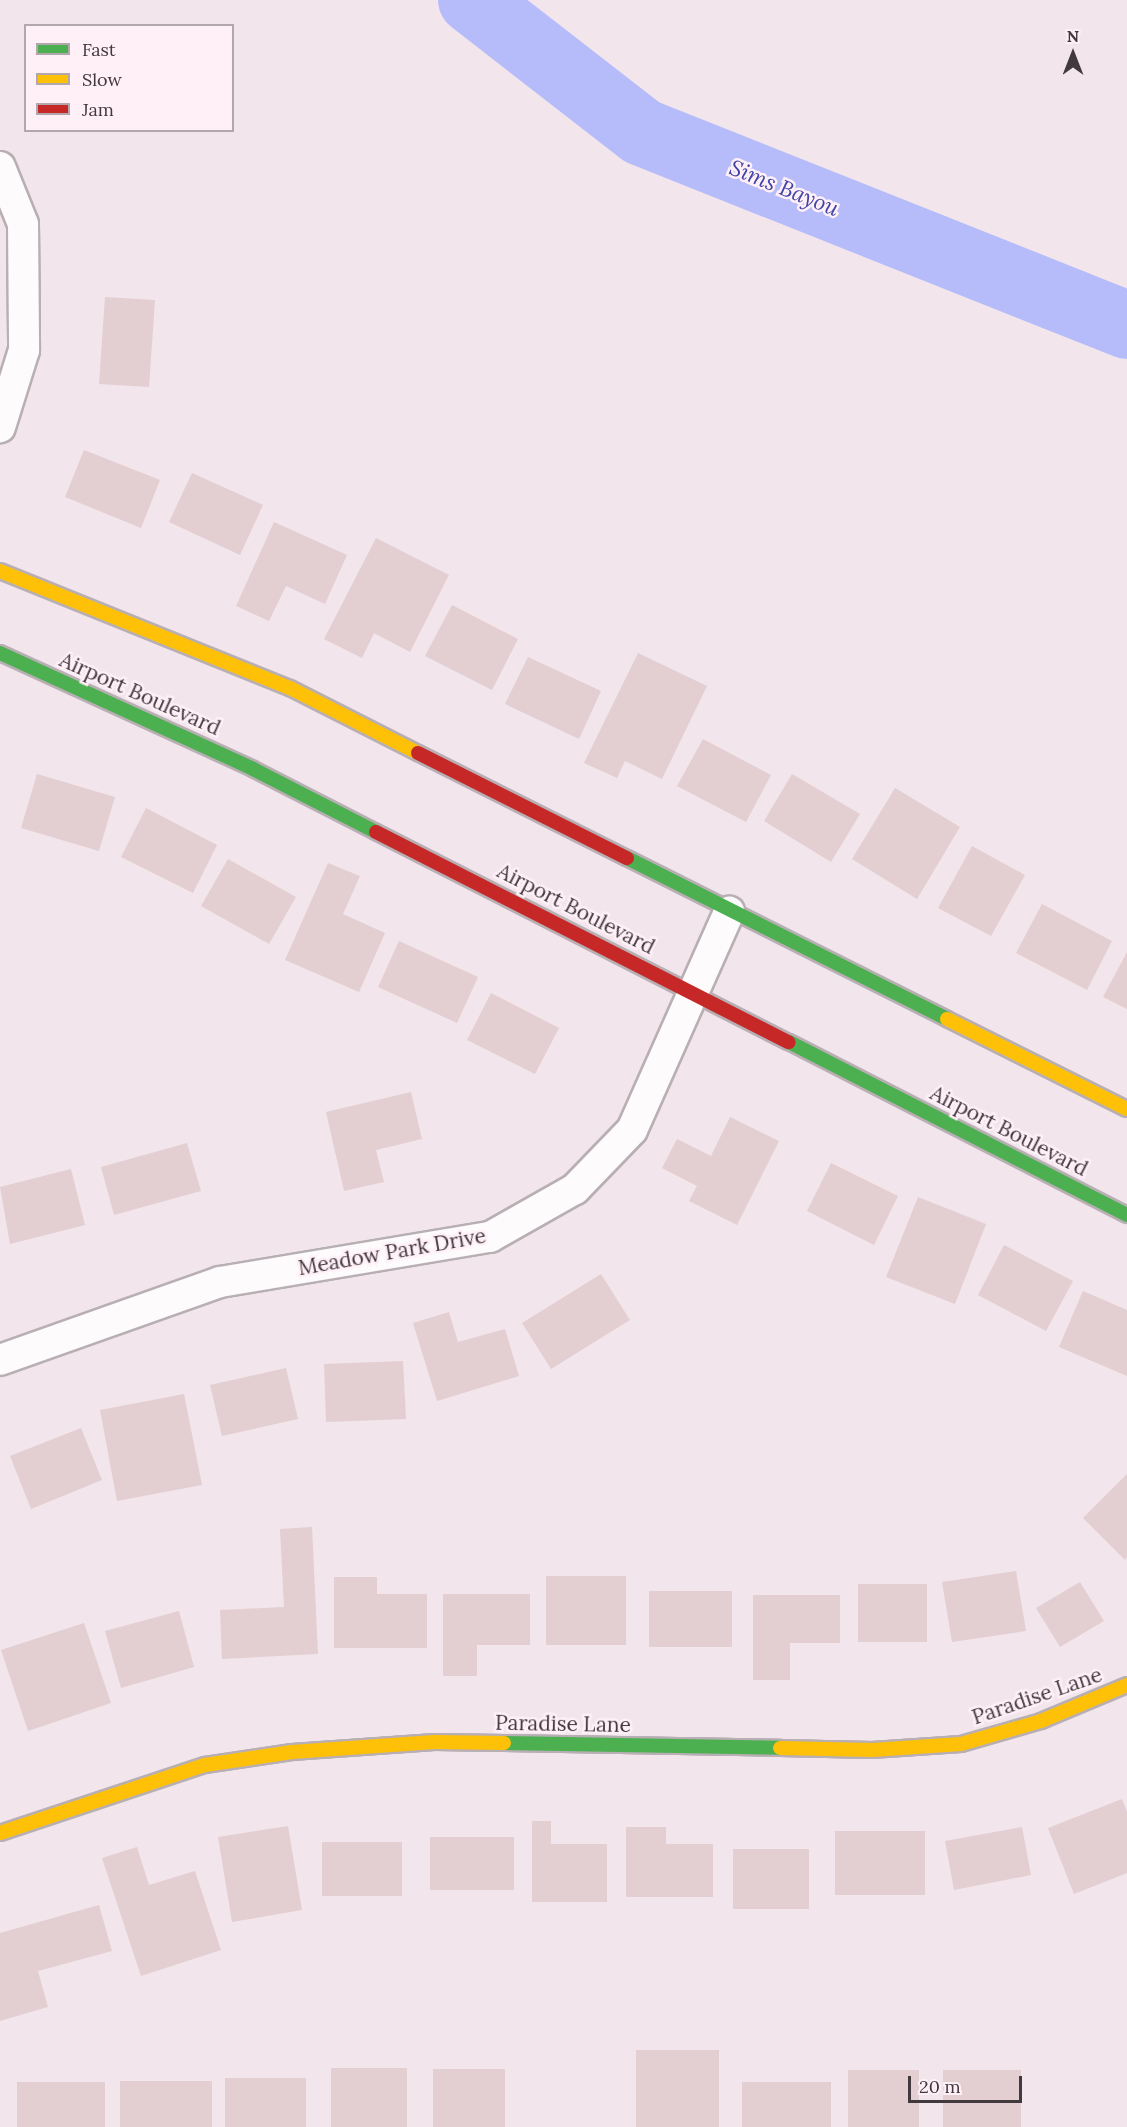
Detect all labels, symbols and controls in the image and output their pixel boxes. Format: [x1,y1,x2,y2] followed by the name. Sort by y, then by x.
[24,24,234,132] legend
[1043,24,1103,84] north arrow
[1067,26,1079,46] text: N
[82,38,116,61] text: Fast
[82,68,122,91] text: Slow
[82,98,114,121] text: Jam
[725,154,843,222] water label: Sims Bayou
[56,647,224,741] street label: Airport Boulevard
[493,858,659,960] street label: Airport Boulevard
[926,1080,1092,1182] street label: Airport Boulevard
[296,1223,488,1281] street label: Meadow Park Drive
[969,1662,1105,1730] street label: Paradise Lane
[495,1710,631,1738] street label: Paradise Lane
[911,2064,1025,2102] scale bar
[919,2075,961,2098] text: 20 m

